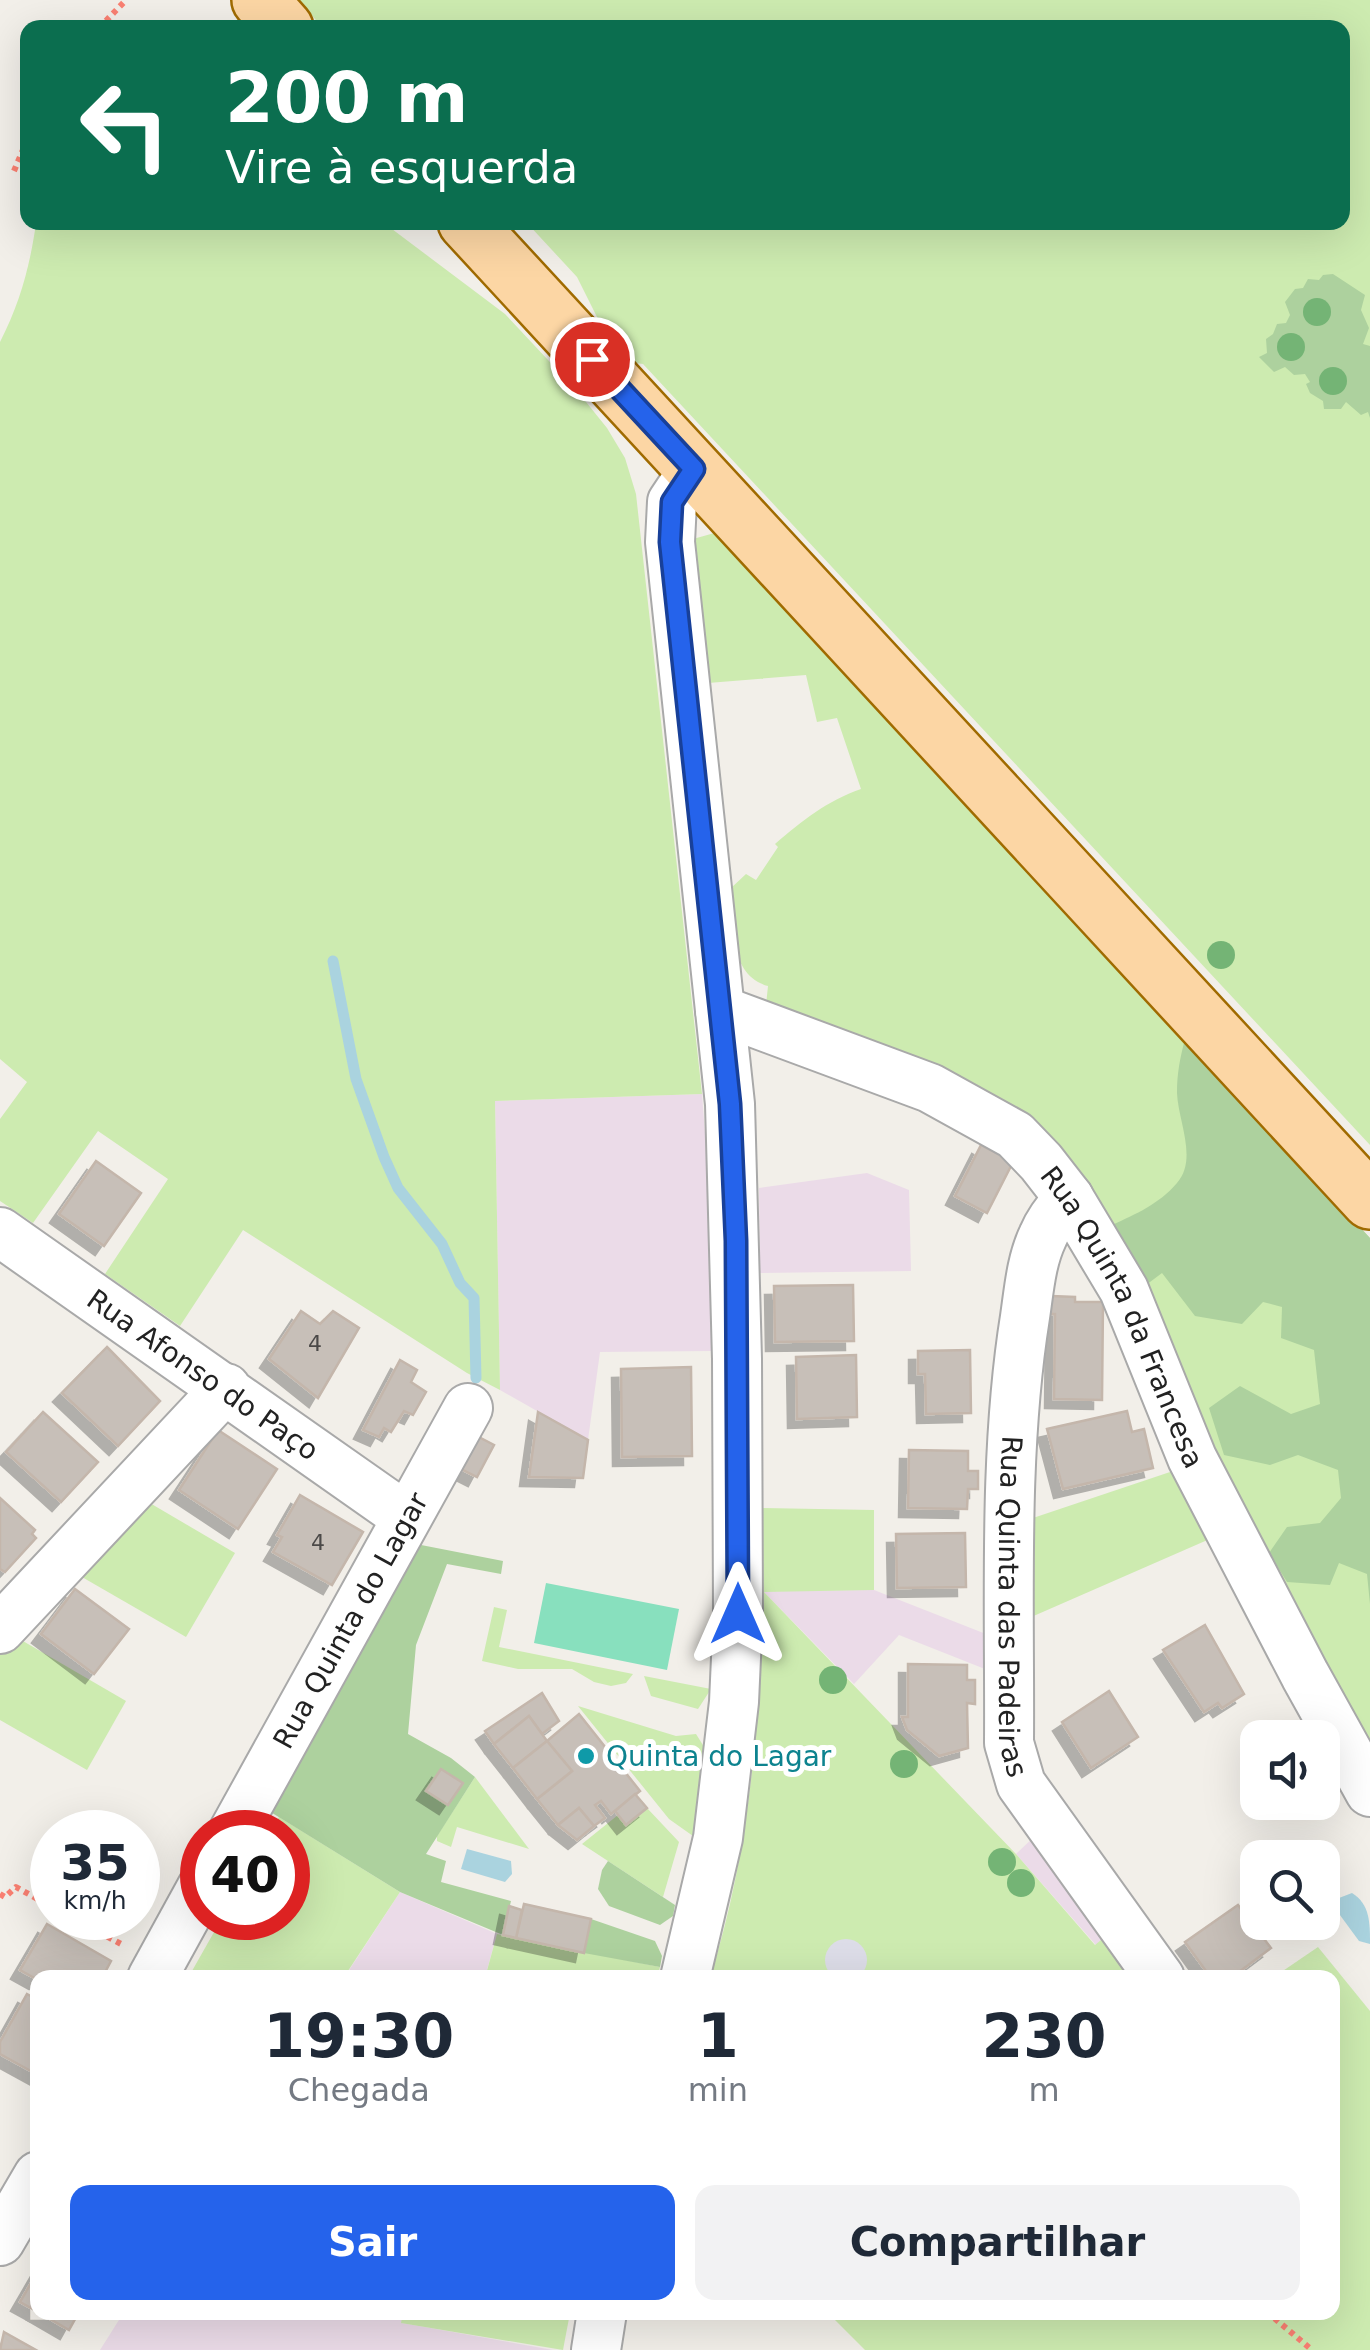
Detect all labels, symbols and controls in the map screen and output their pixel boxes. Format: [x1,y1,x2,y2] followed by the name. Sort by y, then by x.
[225,57,468,139] text: 200 m
[60,60,190,190] icon: left
[225,141,578,194] text: Vire à esquerda
[550,317,635,402] pin
[565,332,620,387] icon: arrive
[1034,1160,1210,1474] street label: Rua Quinta da Francesa
[81,1282,325,1467] street label: Rua Afonso do Paço
[308,1331,322,1356] house number: 4
[992,1435,1034,1781] street label: Rua Quinta das Padeiras
[267,1486,435,1754] street label: Rua Quinta do Lagar
[311,1530,325,1555] house number: 4
[686,1562,790,1666] position arrow
[1240,1720,1340,1940] map controls
[1240,1720,1340,1820] button: sound
[606,1740,832,1773] place label: Quinta do Lagar
[575,1745,597,1767] marker: Quinta do Lagar
[180,1810,310,1940] speed limit sign: 40
[60,1834,130,1892] text: 35
[1240,1840,1340,1940] button: search
[63,1886,127,1915] text: km/h
[263,2001,454,2071] text: 19:30
[697,2001,739,2071] text: 1
[981,2001,1107,2071] text: 230
[288,2071,430,2109] text: Chegada
[688,2071,748,2109] text: min
[1028,2071,1060,2109] text: m
[70,2185,675,2300] button: Sair
[695,2185,1300,2300] button: Compartilhar

